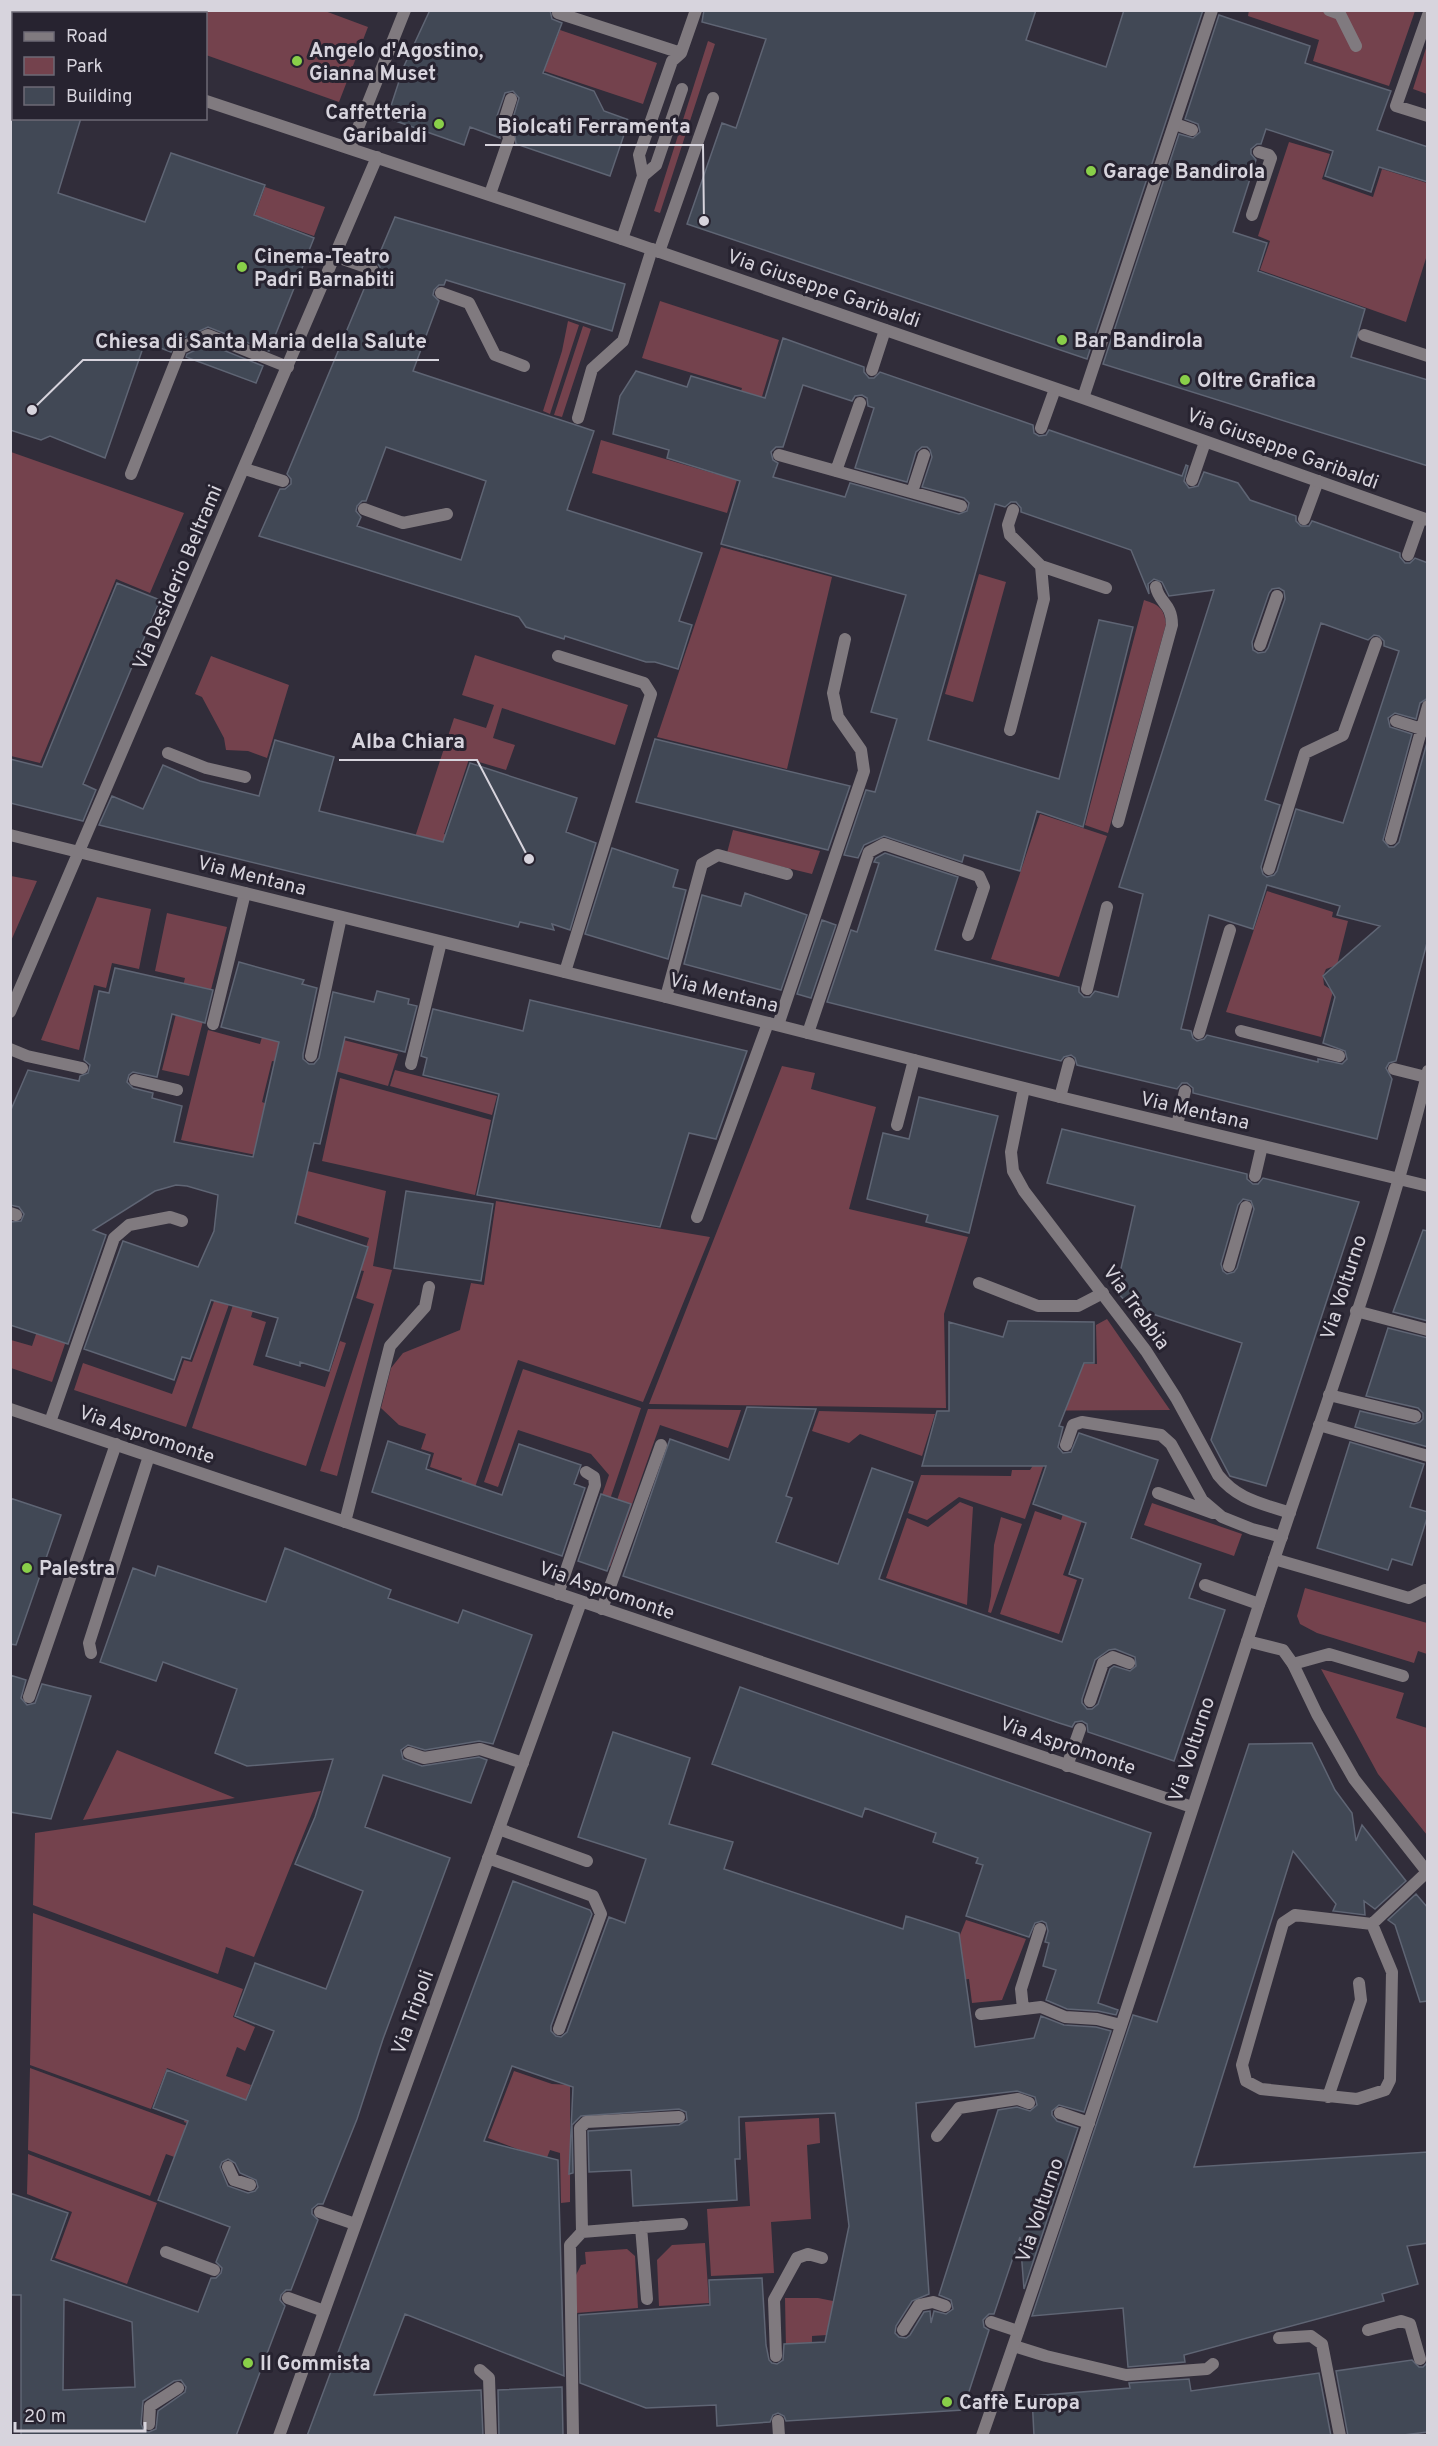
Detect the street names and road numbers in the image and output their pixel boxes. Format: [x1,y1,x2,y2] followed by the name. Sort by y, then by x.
[723,245,923,335] street label: Via Giuseppe Garibaldi
[1183,403,1382,497] street label: Via Giuseppe Garibaldi
[128,481,230,674] street label: Via Desiderio Beltrami
[194,851,309,903] street label: Via Mentana
[666,968,781,1020] street label: Via Mentana
[1137,1087,1252,1137] street label: Via Mentana
[1316,1232,1374,1343] street label: Via Volturno
[1096,1261,1175,1356] street label: Via Trebbia
[75,1400,218,1471] street label: Via Aspromonte
[535,1556,678,1627] street label: Via Aspromonte
[1164,1694,1222,1805] street label: Via Volturno
[996,1711,1139,1782] street label: Via Aspromonte
[387,1967,441,2059] street label: Via Tripoli
[1011,2155,1071,2266] street label: Via Volturno

